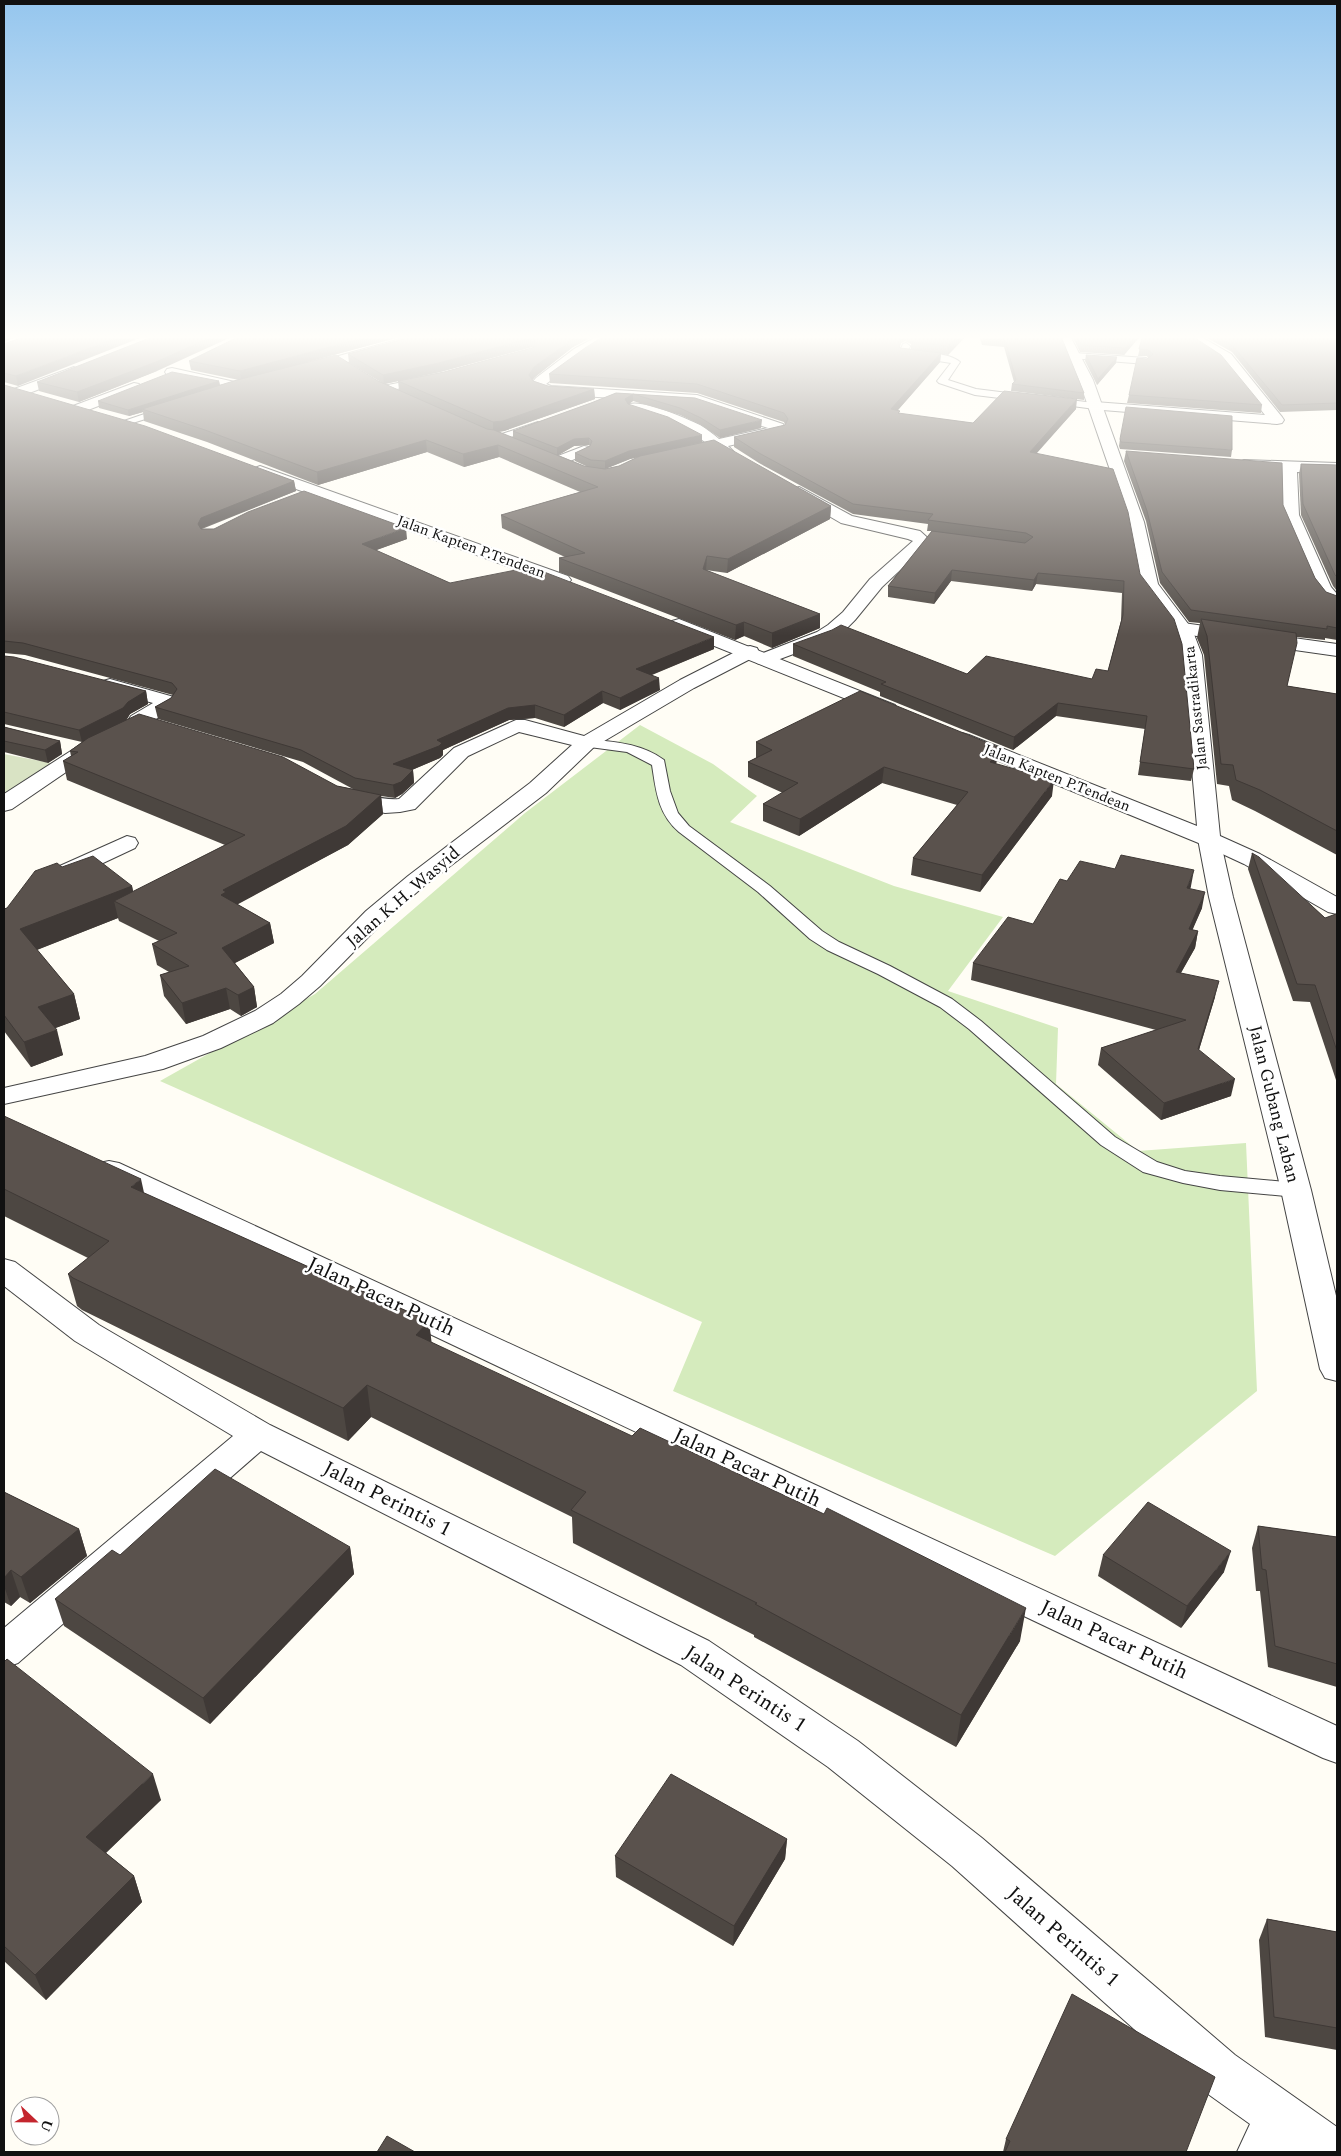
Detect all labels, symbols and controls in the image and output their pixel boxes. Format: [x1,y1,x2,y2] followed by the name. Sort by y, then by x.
[394,509,549,585] street label: Jalan Kapten P.Tendean
[1178,644,1214,771] street label: Jalan Sastradikarta
[980,738,1134,818] street label: Jalan Kapten P.Tendean
[340,840,466,954] street label: Jalan K.H. Wasyid
[1241,1022,1307,1186] street label: Jalan Gubang Laban
[302,1249,460,1345] street label: Jalan Pacar Putih
[668,1420,826,1516] street label: Jalan Pacar Putih
[317,1453,457,1545] street label: Jalan Perintis 1
[1035,1592,1193,1688] street label: Jalan Pacar Putih
[677,1637,813,1741] street label: Jalan Perintis 1
[999,1879,1127,1995] street label: Jalan Perintis 1
[10,2096,60,2146] north arrow
[35,2116,59,2135] text: U

